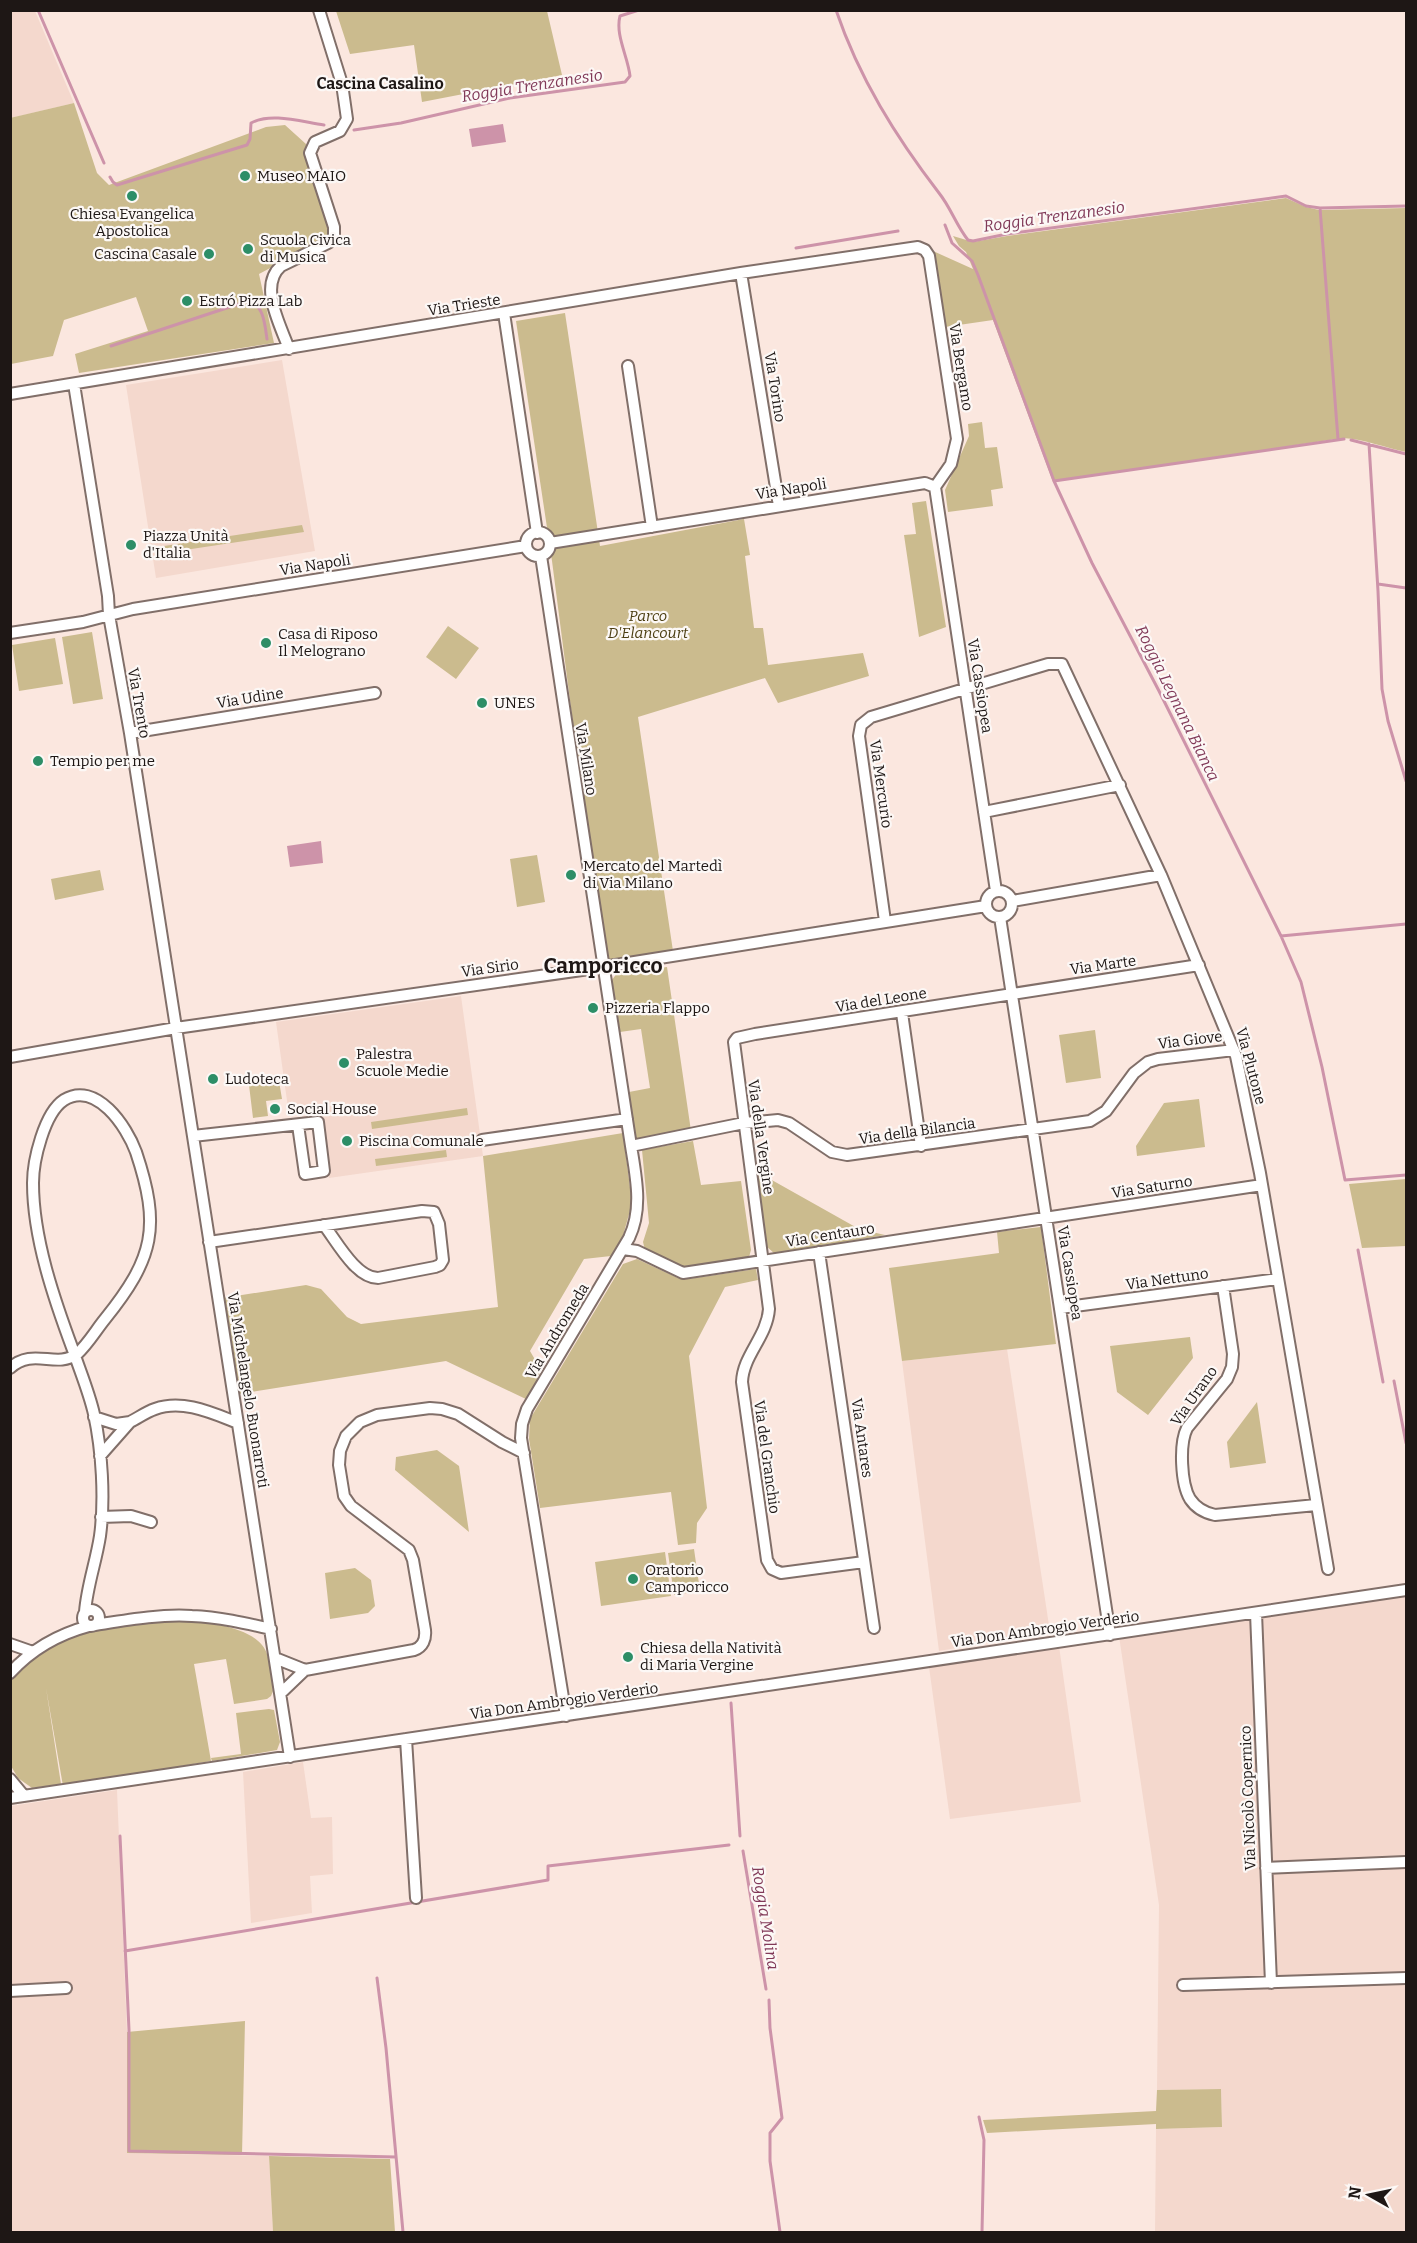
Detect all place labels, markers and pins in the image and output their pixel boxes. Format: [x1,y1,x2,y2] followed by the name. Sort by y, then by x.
[257,167,346,185] place label: Museo MAIO
[238,169,252,183] marker: Museo MAIO
[125,189,139,203] marker: Chiesa Evangelica Apostolica
[70,205,194,240] place label: Chiesa Evangelica Apostolica
[260,231,351,266] place label: Scuola Civica di Musica
[241,242,255,256] marker: Scuola Civica di Musica
[94,245,197,263] place label: Cascina Casale
[202,247,216,261] marker: Cascina Casale
[199,292,302,310] place label: Estró Pizza Lab
[180,294,194,308] marker: Estró Pizza Lab
[143,527,229,562] place label: Piazza Unità d'Italia
[124,538,138,552] marker: Piazza Unità d'Italia
[278,625,378,660] place label: Casa di Riposo Il Melograno
[259,636,273,650] marker: Casa di Riposo Il Melograno
[494,694,535,712] place label: UNES
[475,696,489,710] marker: UNES
[50,752,155,770] place label: Tempio per me
[31,754,45,768] marker: Tempio per me
[583,857,723,892] place label: Mercato del Martedì di Via Milano
[564,868,578,882] marker: Mercato del Martedì di Via Milano
[605,999,710,1017] place label: Pizzeria Flappo
[586,1001,600,1015] marker: Pizzeria Flappo
[356,1045,449,1080] place label: Palestra Scuole Medie
[337,1056,351,1070] marker: Palestra Scuole Medie
[225,1070,289,1088] place label: Ludoteca
[206,1072,220,1086] marker: Ludoteca
[287,1100,377,1118] place label: Social House
[268,1102,282,1116] marker: Social House
[359,1132,484,1150] place label: Piscina Comunale
[340,1134,354,1148] marker: Piscina Comunale
[645,1561,729,1596] place label: Oratorio Camporicco
[626,1572,640,1586] marker: Oratorio Camporicco
[640,1639,782,1674] place label: Chiesa della Natività di Maria Vergine
[621,1650,635,1664] marker: Chiesa della Natività di Maria Vergine

